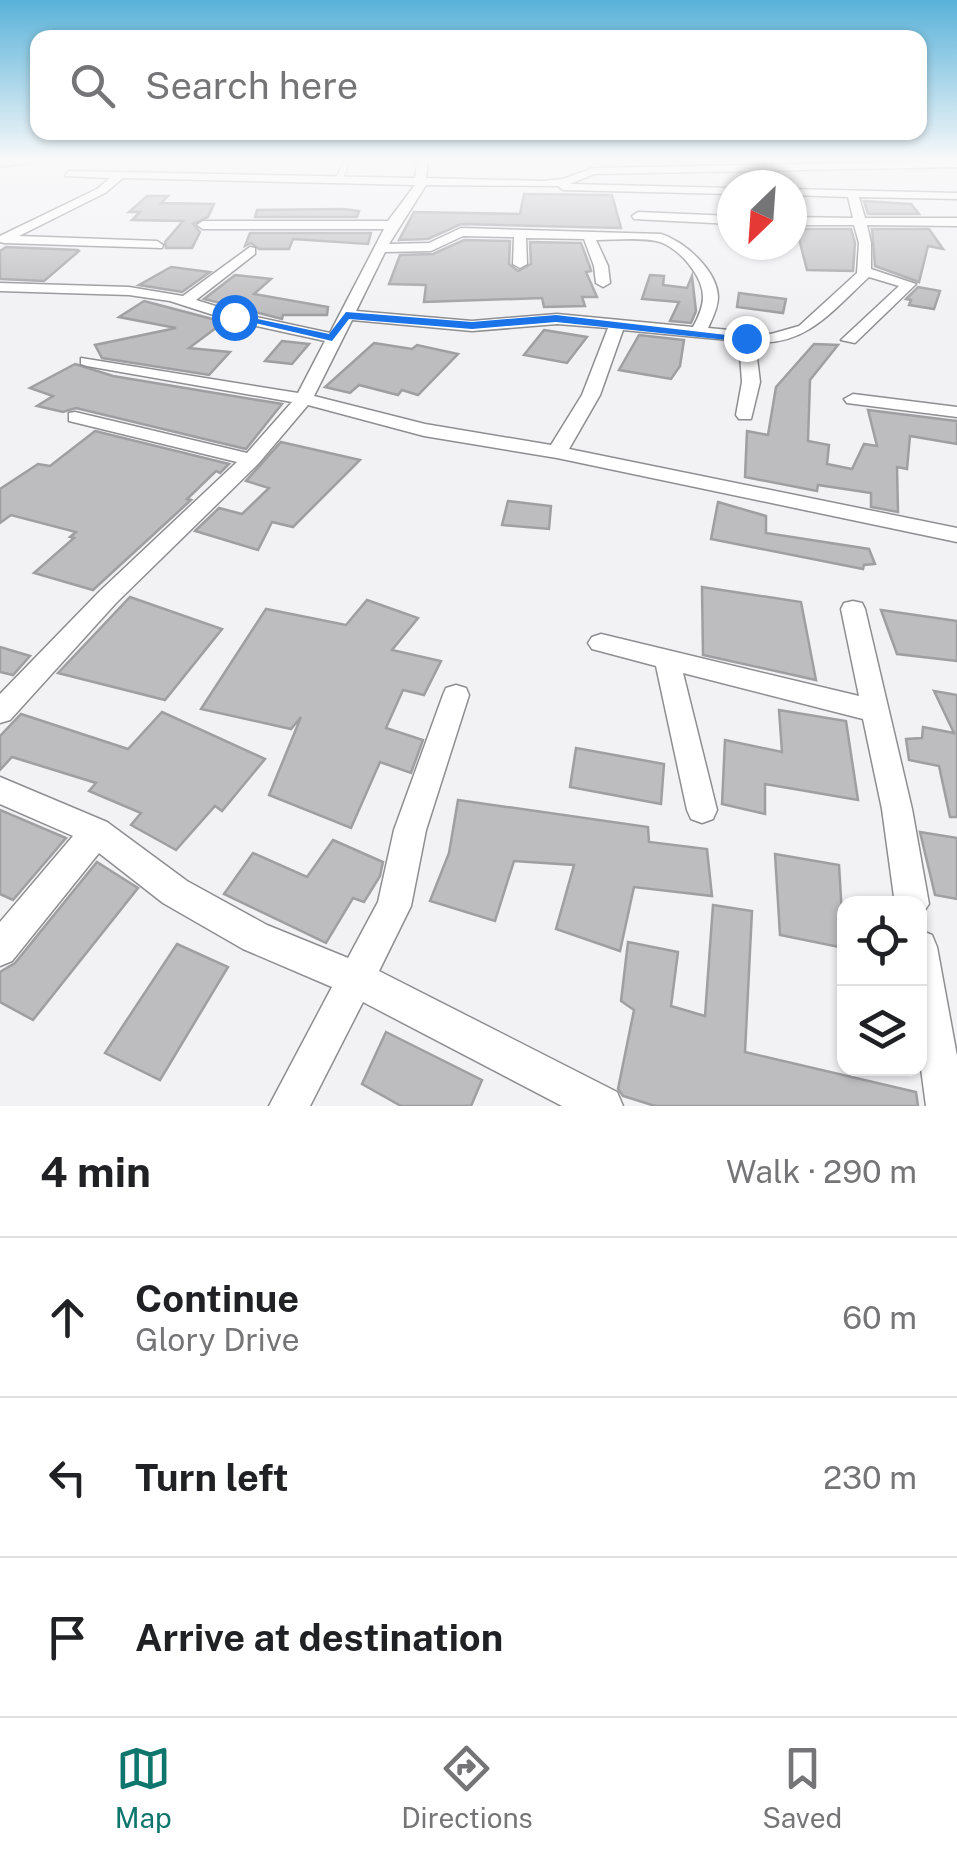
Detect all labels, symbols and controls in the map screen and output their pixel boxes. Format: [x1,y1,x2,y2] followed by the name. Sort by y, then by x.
[30,30,927,140] search box
[65,58,120,113] icon: search
[145,63,358,108] text: Search here
[717,170,807,260] north arrow
[212,295,258,341] route start
[724,316,770,362] route end
[837,896,927,1076] map controls
[837,896,927,986] button: locate
[837,986,927,1076] button: layers
[40,1147,151,1196] text: 4 min
[726,1153,917,1190] text: Walk · 290 m
[135,1276,299,1321] text: Continue
[40,1290,95,1345] icon: ahead
[842,1299,917,1336] text: 60 m
[135,1321,300,1358] text: Glory Drive
[40,1450,95,1505] icon: left
[135,1455,289,1500] text: Turn left
[823,1459,917,1496] text: 230 m
[40,1610,95,1665] icon: arrive
[135,1615,503,1660] text: Arrive at destination
[115,1741,172,1834] tab: Map
[401,1741,533,1834] tab: Directions
[762,1741,842,1834] tab: Saved

